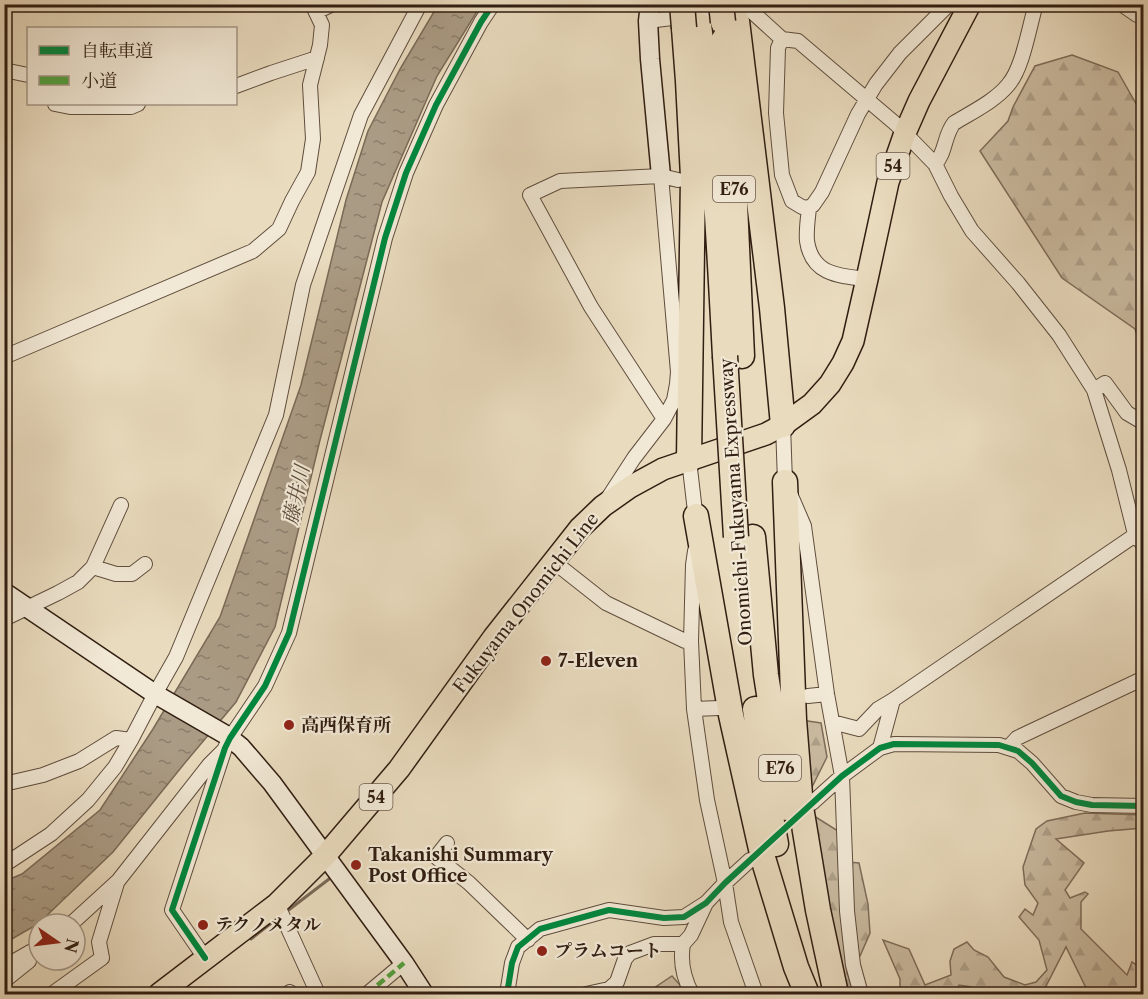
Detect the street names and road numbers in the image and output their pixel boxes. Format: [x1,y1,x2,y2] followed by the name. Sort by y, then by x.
[876,153,910,179] road number: 54
[713,176,755,202] road number: E76
[715,357,757,646] street label: Onomichi-Fukuyama Expressway
[449,508,603,698] street label: Fukuyama Onomichi Line
[759,755,801,781] road number: E76
[360,784,392,810] road number: 54

